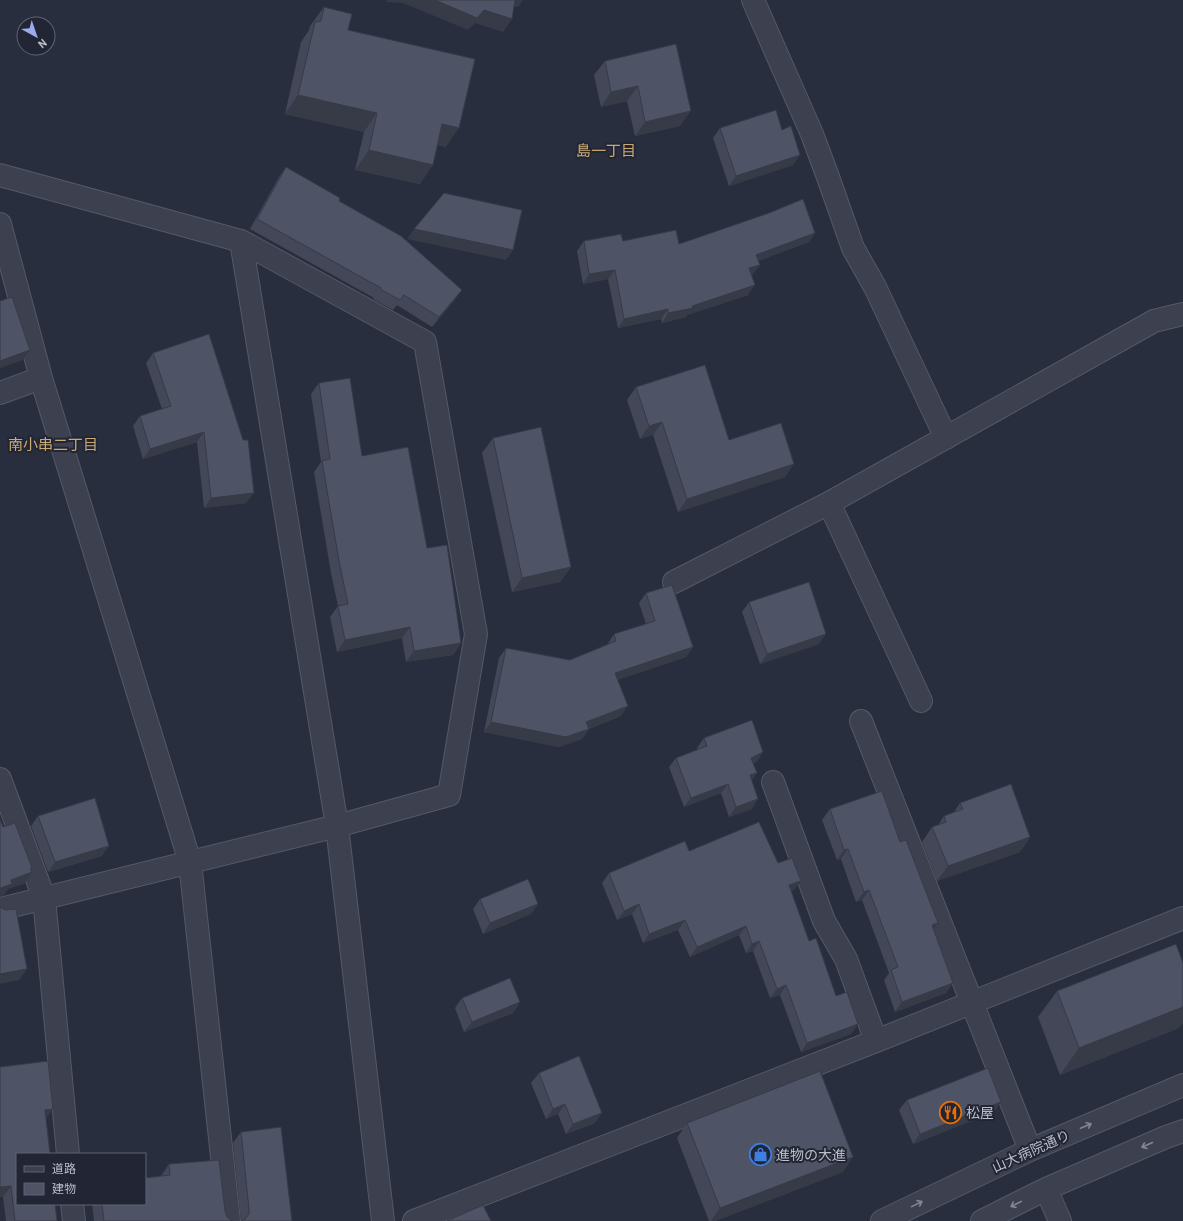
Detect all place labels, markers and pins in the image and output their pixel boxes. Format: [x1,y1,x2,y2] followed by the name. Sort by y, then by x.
[937,1100,963,1126] restaurant icon: 松屋
[966,1104,994,1121] place label: 松屋
[747,1142,773,1168] shop icon: 進物の大進
[776,1146,846,1163] place label: 進物の大進

